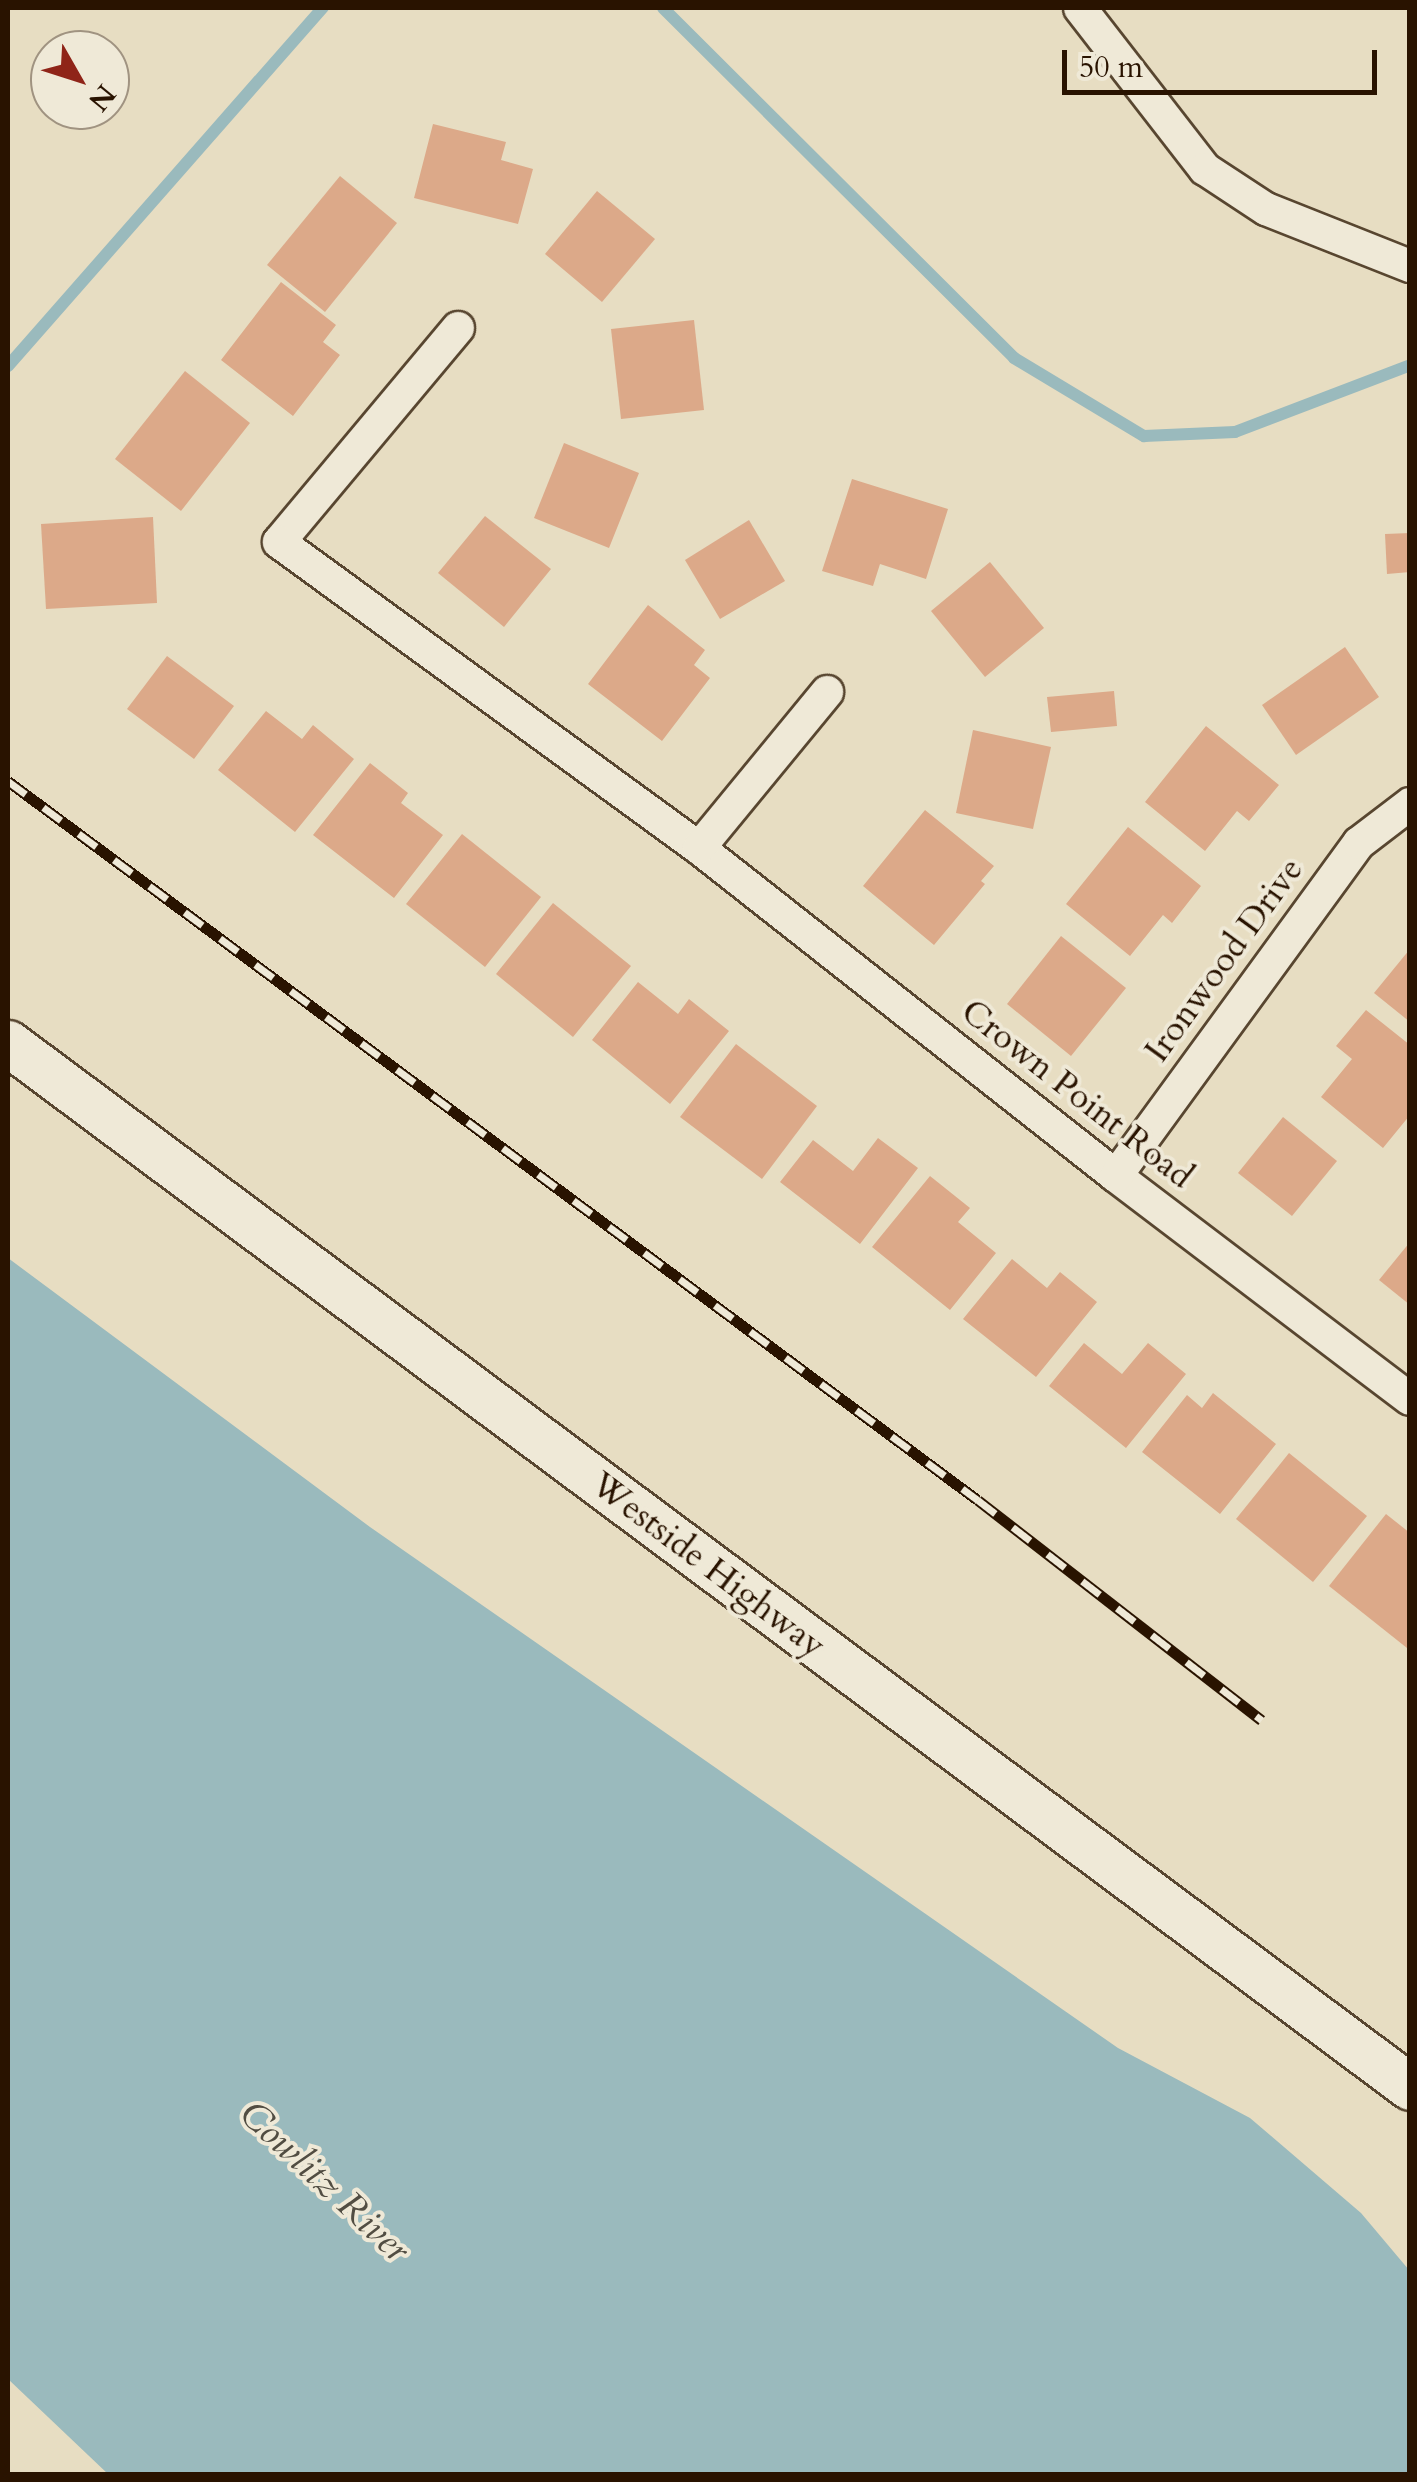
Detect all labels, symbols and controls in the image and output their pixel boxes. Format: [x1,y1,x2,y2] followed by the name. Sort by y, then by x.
[30,30,130,130] north arrow
[1067,30,1382,92] scale bar
[1079,47,1143,88] text: 50 m
[79,76,124,119] text: N
[1136,850,1312,1070] street label: Ironwood Drive
[953,990,1201,1198] street label: Crown Point Road
[583,1463,833,1667] street label: Westside Highway
[229,2092,419,2272] water label: Cowlitz River

